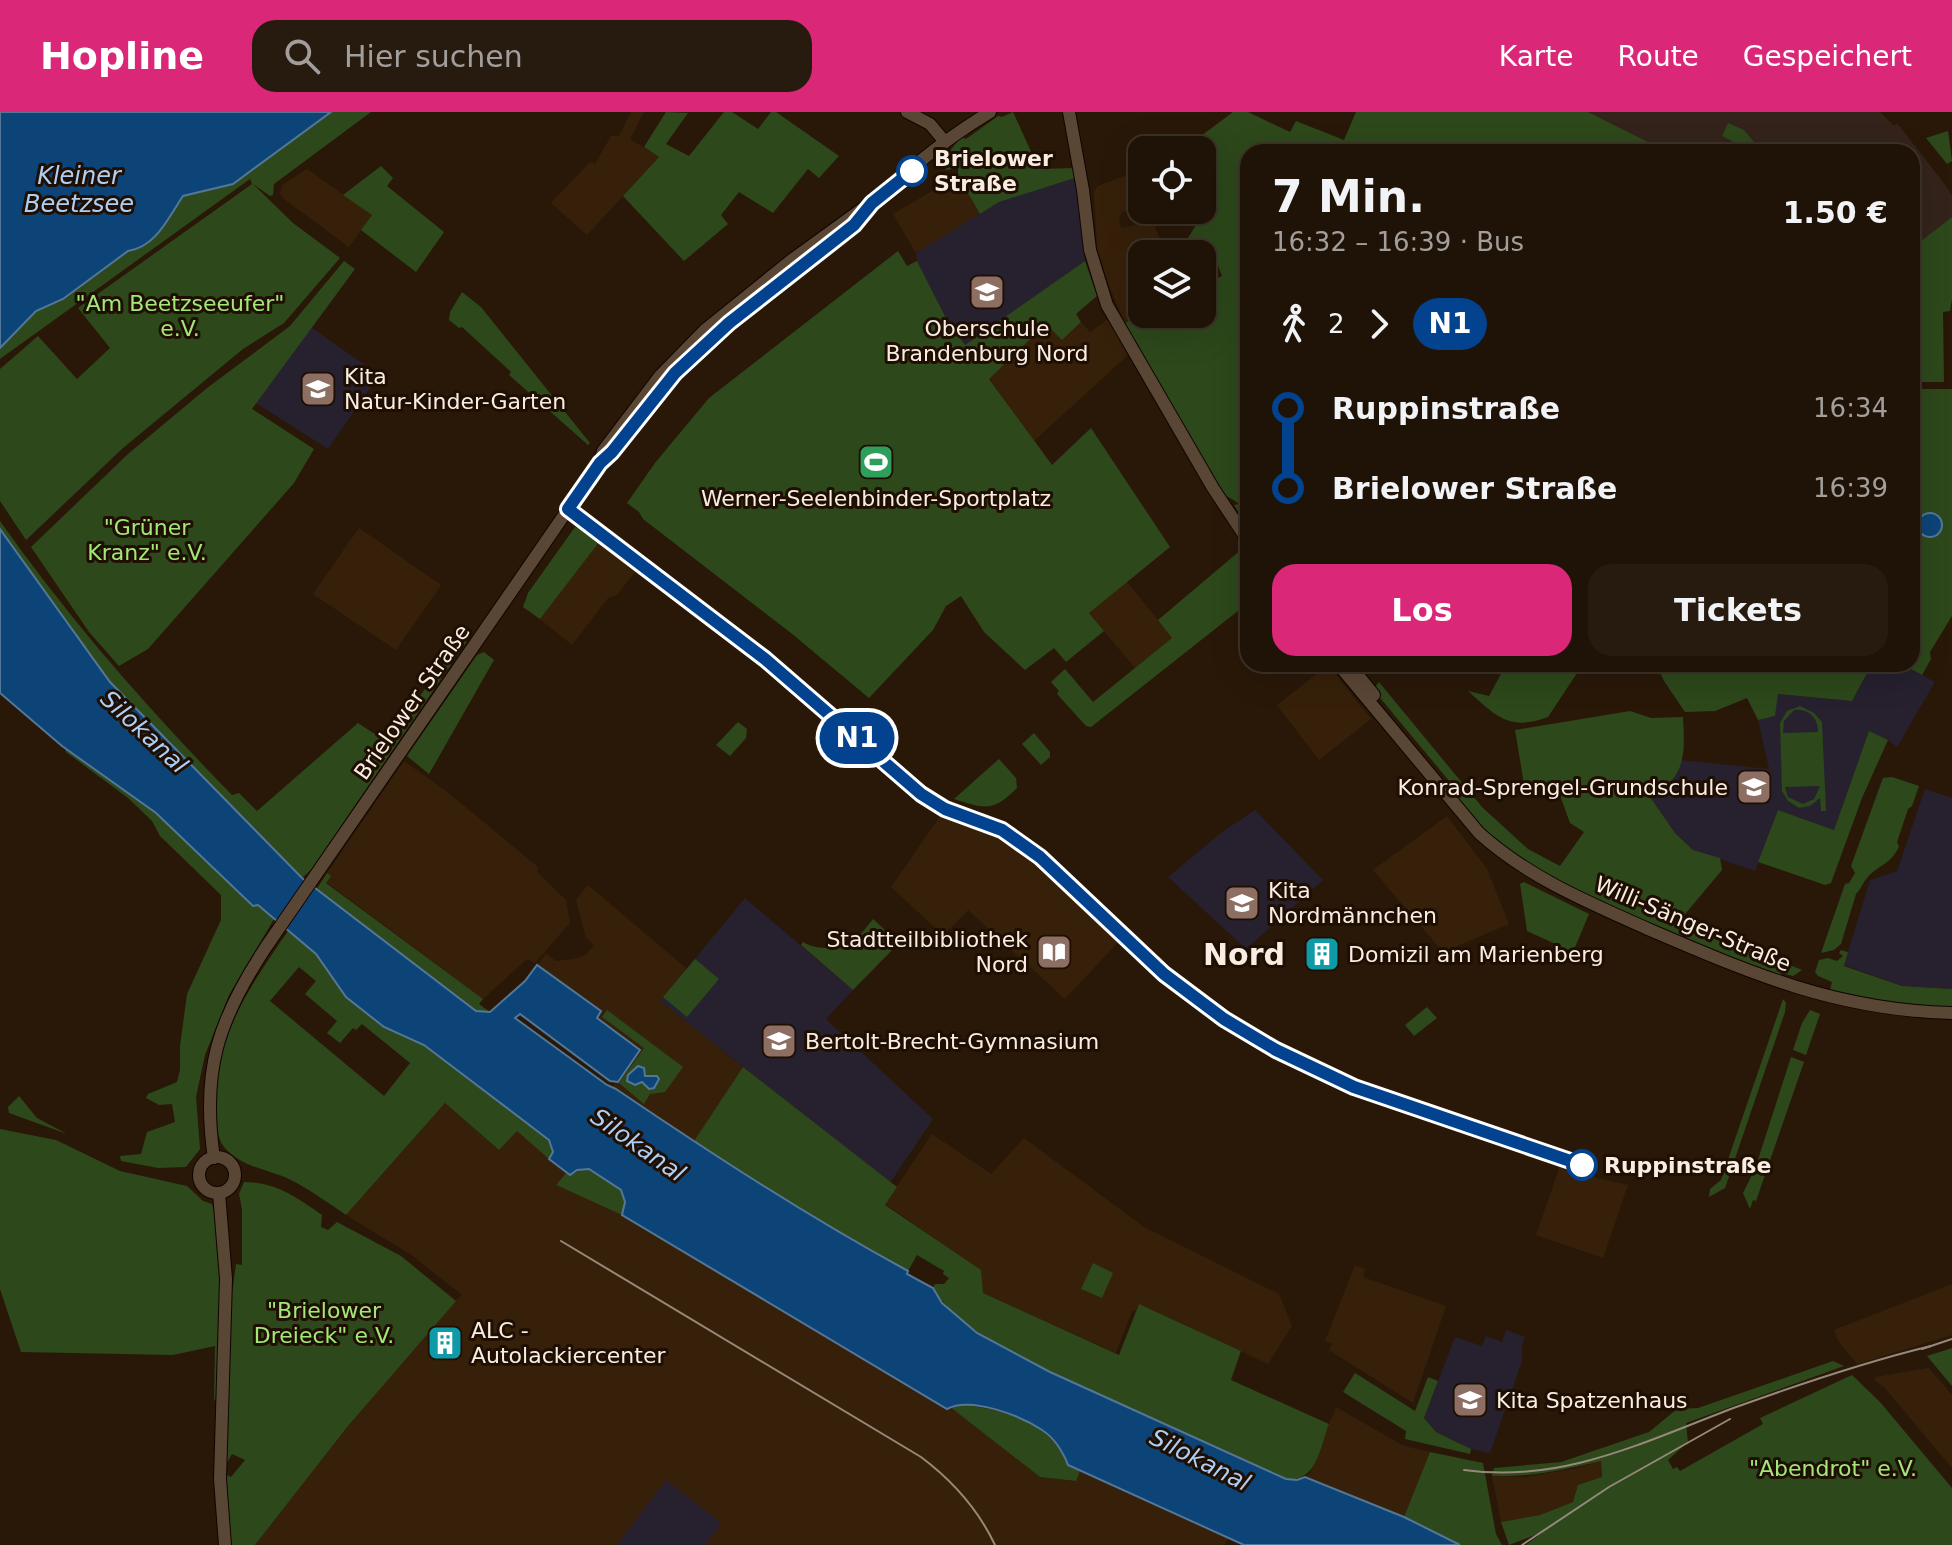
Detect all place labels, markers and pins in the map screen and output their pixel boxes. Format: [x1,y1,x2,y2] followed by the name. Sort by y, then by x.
[934,146,1053,196] place label: Brielower Straße
[897,156,927,186] marker: Brielower Straße
[968,273,1006,311] school or university icon: Oberschule Brandenburg Nord
[885,316,1089,366] place label: Oberschule Brandenburg Nord
[344,364,566,414] place label: Kita Natur-Kinder-Garten
[299,370,337,408] school or university icon: Kita Natur-Kinder-Garten
[857,443,895,481] sports icon: Werner-Seelenbinder-Sportplatz
[701,486,1051,511] place label: Werner-Seelenbinder-Sportplatz
[1735,768,1773,806] school or university icon: Konrad-Sprengel-Grundschule
[1397,775,1728,800] place label: Konrad-Sprengel-Grundschule
[1268,878,1437,928] place label: Kita Nordmännchen
[1223,884,1261,922] school or university icon: Kita Nordmännchen
[826,927,1028,977] place label: Stadtteilbibliothek Nord
[1035,933,1073,971] library icon: Stadtteilbibliothek Nord
[1303,935,1341,973] building icon: Domizil am Marienberg
[1348,942,1604,967] place label: Domizil am Marienberg
[760,1022,798,1060] school or university icon: Bertolt-Brecht-Gymnasium
[805,1029,1099,1054] place label: Bertolt-Brecht-Gymnasium
[1567,1150,1597,1180] marker: Ruppinstraße
[1604,1153,1771,1178] place label: Ruppinstraße
[471,1318,666,1368] place label: ALC - Autolackiercenter
[426,1324,464,1362] building icon: ALC - Autolackiercenter
[1451,1381,1489,1419] school or university icon: Kita Spatzenhaus
[1496,1388,1688,1413] place label: Kita Spatzenhaus

